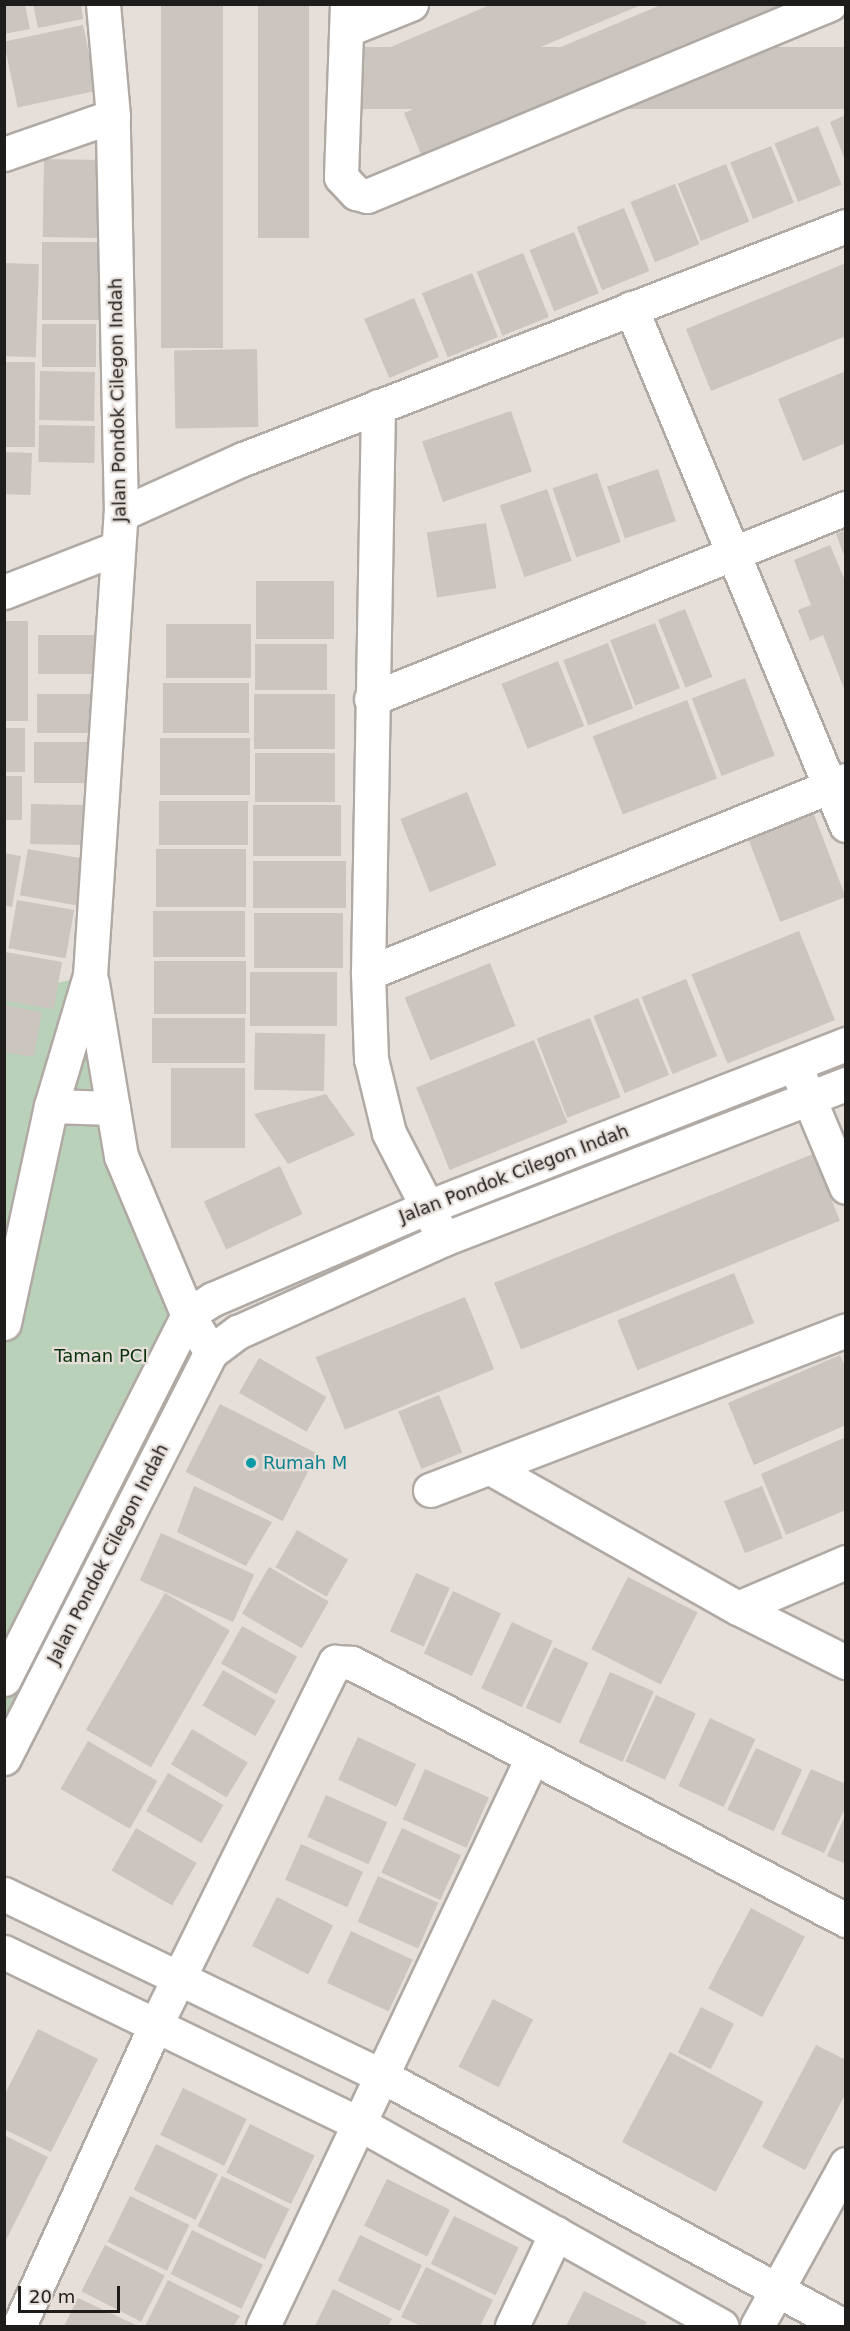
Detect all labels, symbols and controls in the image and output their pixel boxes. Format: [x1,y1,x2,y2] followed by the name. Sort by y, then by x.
[105,278,131,522] street label: Jalan Pondok Cilegon Indah
[396,1120,632,1228] street label: Jalan Pondok Cilegon Indah
[54,1345,148,1367] park label: Taman PCI
[43,1440,173,1668] street label: Jalan Pondok Cilegon Indah
[263,1452,347,1474] place label: Rumah M
[244,1456,258,1470] marker: Rumah M
[21,2274,123,2312] scale bar
[29,2286,75,2307] text: 20 m

